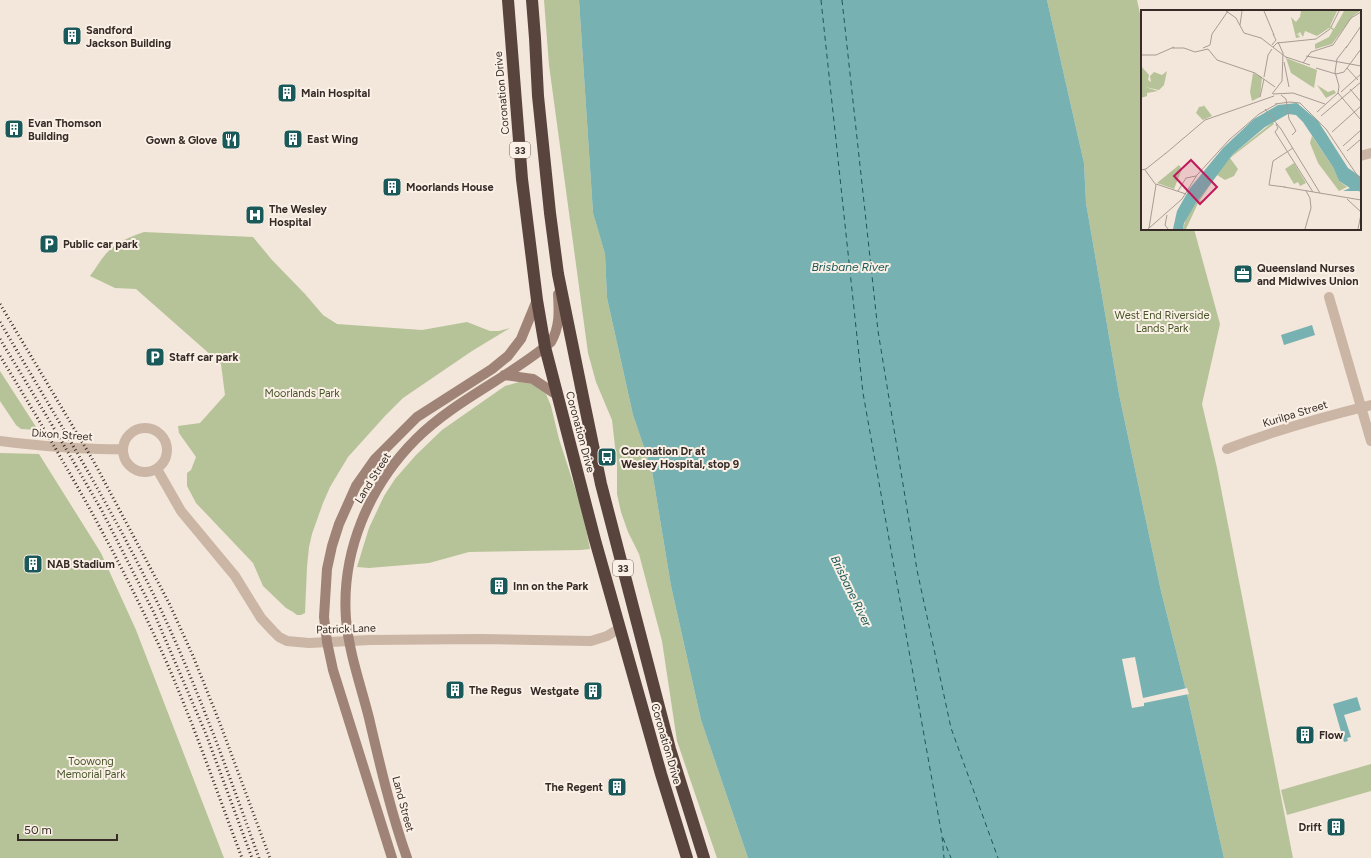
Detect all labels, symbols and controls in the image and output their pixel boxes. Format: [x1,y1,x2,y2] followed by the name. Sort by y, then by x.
[1141,10,1361,230] inset map
[86,24,171,50] place label: Sandford Jackson Building
[61,25,83,47] building icon: Sandford Jackson Building
[492,51,512,135] street label: Coronation Drive
[276,82,298,104] building icon: Main Hospital
[301,87,370,100] place label: Main Hospital
[28,117,102,143] place label: Evan Thomson Building
[3,118,25,140] building icon: Evan Thomson Building
[282,128,304,150] building icon: East Wing
[220,129,242,151] restaurant icon: Gown & Glove
[307,133,358,146] place label: East Wing
[146,134,217,147] place label: Gown & Glove
[510,142,530,158] road number: 33
[381,176,403,198] building icon: Moorlands House
[406,181,494,194] place label: Moorlands House
[269,203,328,229] place label: The Wesley Hospital
[244,204,266,226] hospital icon: The Wesley Hospital
[38,233,60,255] parking icon: Public car park
[63,238,138,251] place label: Public car park
[811,260,890,274] water label: Brisbane River
[1257,262,1359,288] place label: Queensland Nurses and Midwives Union
[1232,263,1254,285] office icon: Queensland Nurses and Midwives Union
[1115,309,1209,335] park label: West End Riverside Lands Park
[144,346,166,368] parking icon: Staff car park
[169,351,238,364] place label: Staff car park
[264,387,340,400] park label: Moorlands Park
[563,390,597,474] street label: Coronation Drive
[1261,398,1329,430] street label: Kurilpa Street
[31,426,93,444] street label: Dixon Street
[621,445,739,471] place label: Coronation Dr at Wesley Hospital, stop 9
[596,446,618,468] bus stop icon: Coronation Dr at Wesley Hospital, stop 9
[352,450,394,506] street label: Land Street
[22,553,44,575] building icon: NAB Stadium
[828,553,875,630] water label: Brisbane River
[47,558,115,571] place label: NAB Stadium
[613,560,633,576] road number: 33
[488,575,510,597] building icon: Inn on the Park
[513,580,589,593] place label: Inn on the Park
[316,621,376,637] street label: Patrick Lane
[444,679,466,701] building icon: The Regus
[582,680,604,702] building icon: Westgate
[469,684,522,697] place label: The Regus
[530,685,579,698] place label: Westgate
[648,702,684,786] street label: Coronation Drive
[1294,724,1316,746] building icon: Flow
[1319,729,1344,742] place label: Flow
[57,755,126,781] park label: Toowong Memorial Park
[389,775,417,833] street label: Land Street
[606,776,628,798] building icon: The Regent
[545,781,604,794] place label: The Regent
[18,816,117,842] scale bar
[1325,816,1347,838] building icon: Drift
[1299,821,1323,834] place label: Drift
[24,823,52,837] text: 50 m

